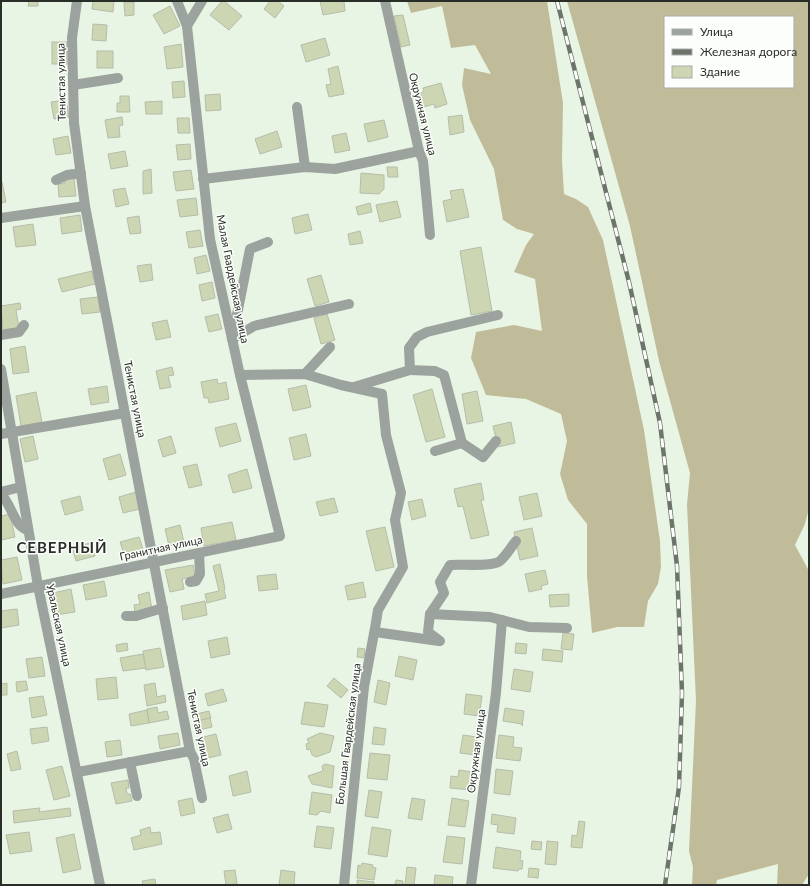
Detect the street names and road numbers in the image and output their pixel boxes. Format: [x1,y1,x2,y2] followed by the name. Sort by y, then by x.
[53,43,68,121] street label: Тенистая улица
[407,71,440,157] street label: Окружная улица
[215,213,252,344] street label: Малая Гвардейская улица
[122,359,149,438] street label: Тенистая улица
[118,532,203,563] street label: Гранитная улица
[44,582,75,667] street label: Уральская улица
[332,662,363,805] street label: Большая Гвардейская улица
[185,688,214,767] street label: Тенистая улица
[464,708,487,794] street label: Окружная улица

